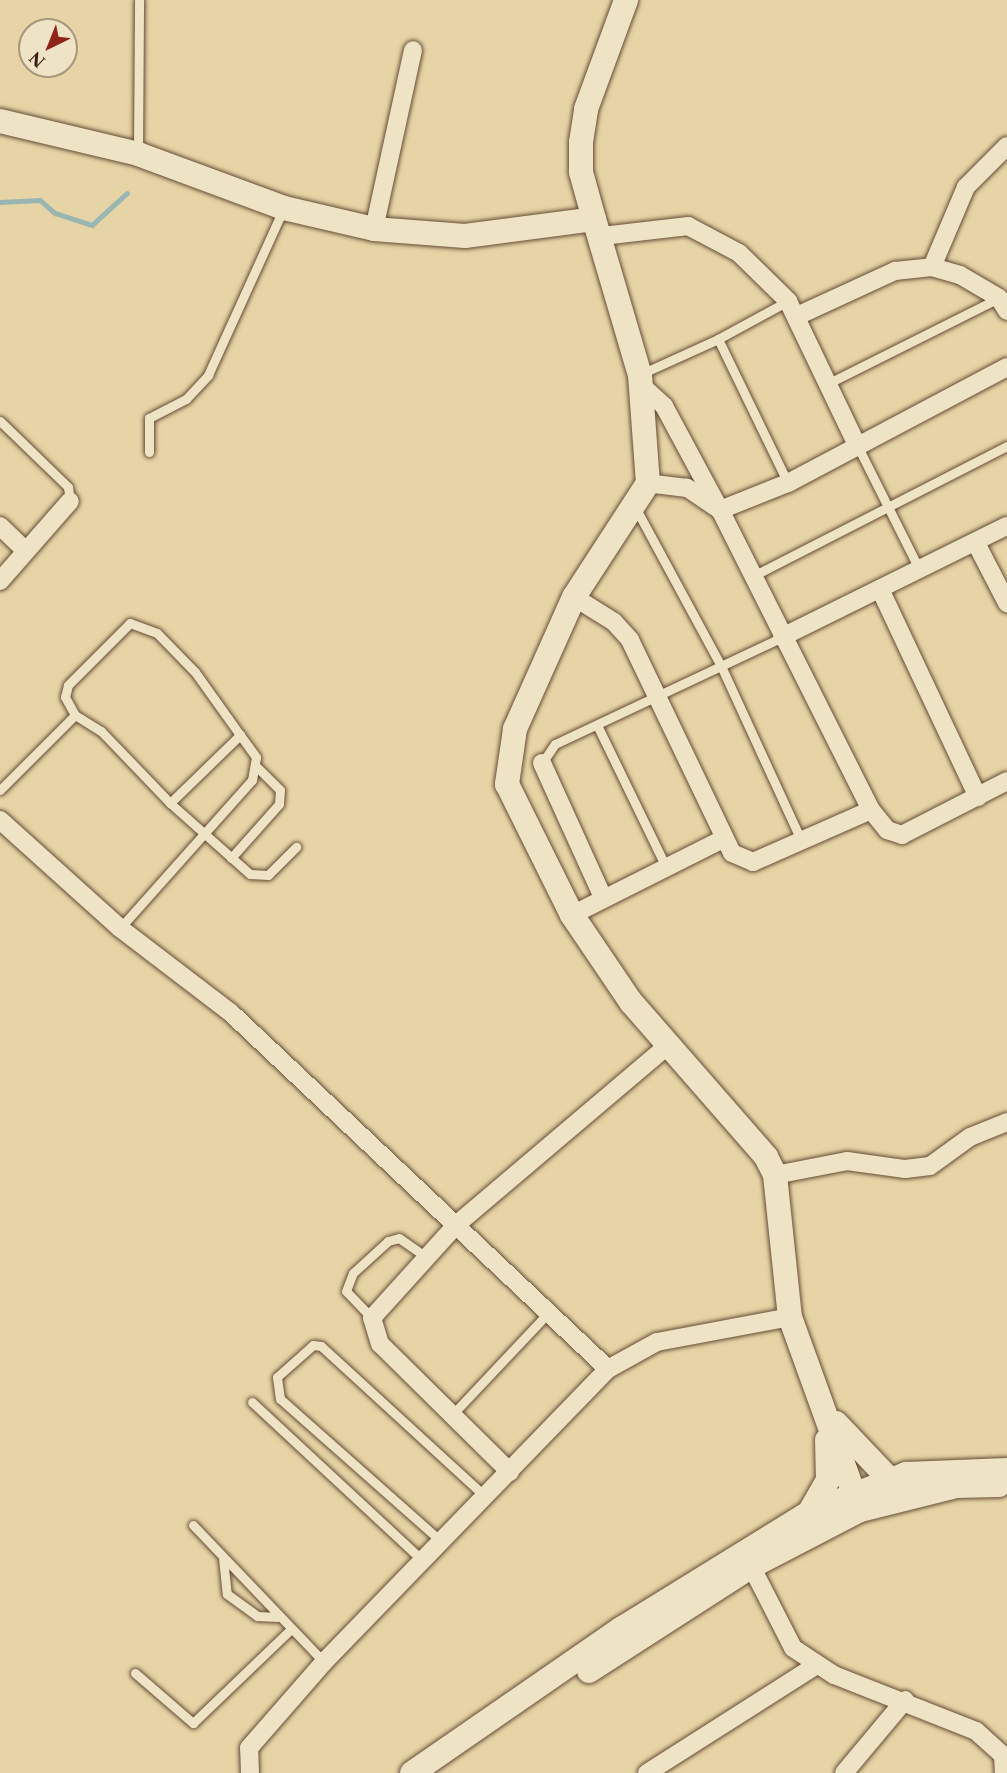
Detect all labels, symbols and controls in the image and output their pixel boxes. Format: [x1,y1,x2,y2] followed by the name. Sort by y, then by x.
[18,18,78,78] north arrow
[25,48,49,72] text: N

